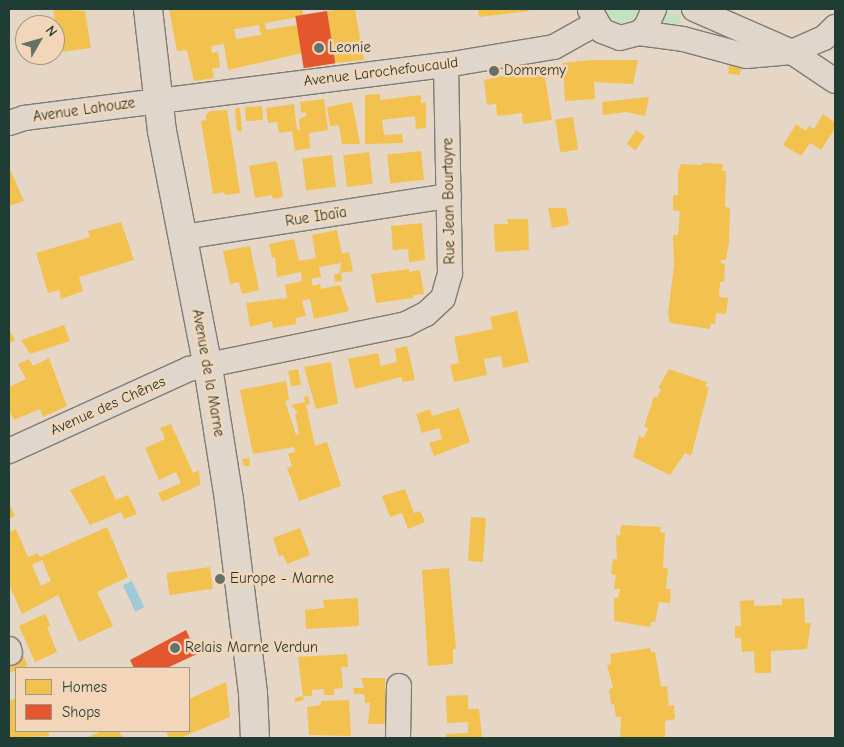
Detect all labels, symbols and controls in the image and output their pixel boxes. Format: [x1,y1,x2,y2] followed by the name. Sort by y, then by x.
[15,15,65,65] north arrow
[42,22,61,40] text: N
[329,39,371,57] place label: Leonie
[313,42,325,54] marker: Leonie
[303,54,459,90] street label: Avenue Larochefoucauld
[504,62,566,80] place label: Domremy
[488,65,500,77] marker: Domremy
[32,94,136,126] street label: Avenue Lahouze
[439,137,459,265] street label: Rue Jean Bourtayre
[284,203,348,231] street label: Rue Ibaïa
[188,308,228,438] street label: Avenue de la Marne
[48,373,168,439] street label: Avenue des Chênes
[230,570,334,588] place label: Europe - Marne
[214,573,226,585] marker: Europe - Marne
[185,639,318,657] place label: Relais Marne Verdun
[169,642,181,654] marker: Relais Marne Verdun
[15,667,190,732] legend
[62,678,107,696] text: Homes
[62,703,100,721] text: Shops

